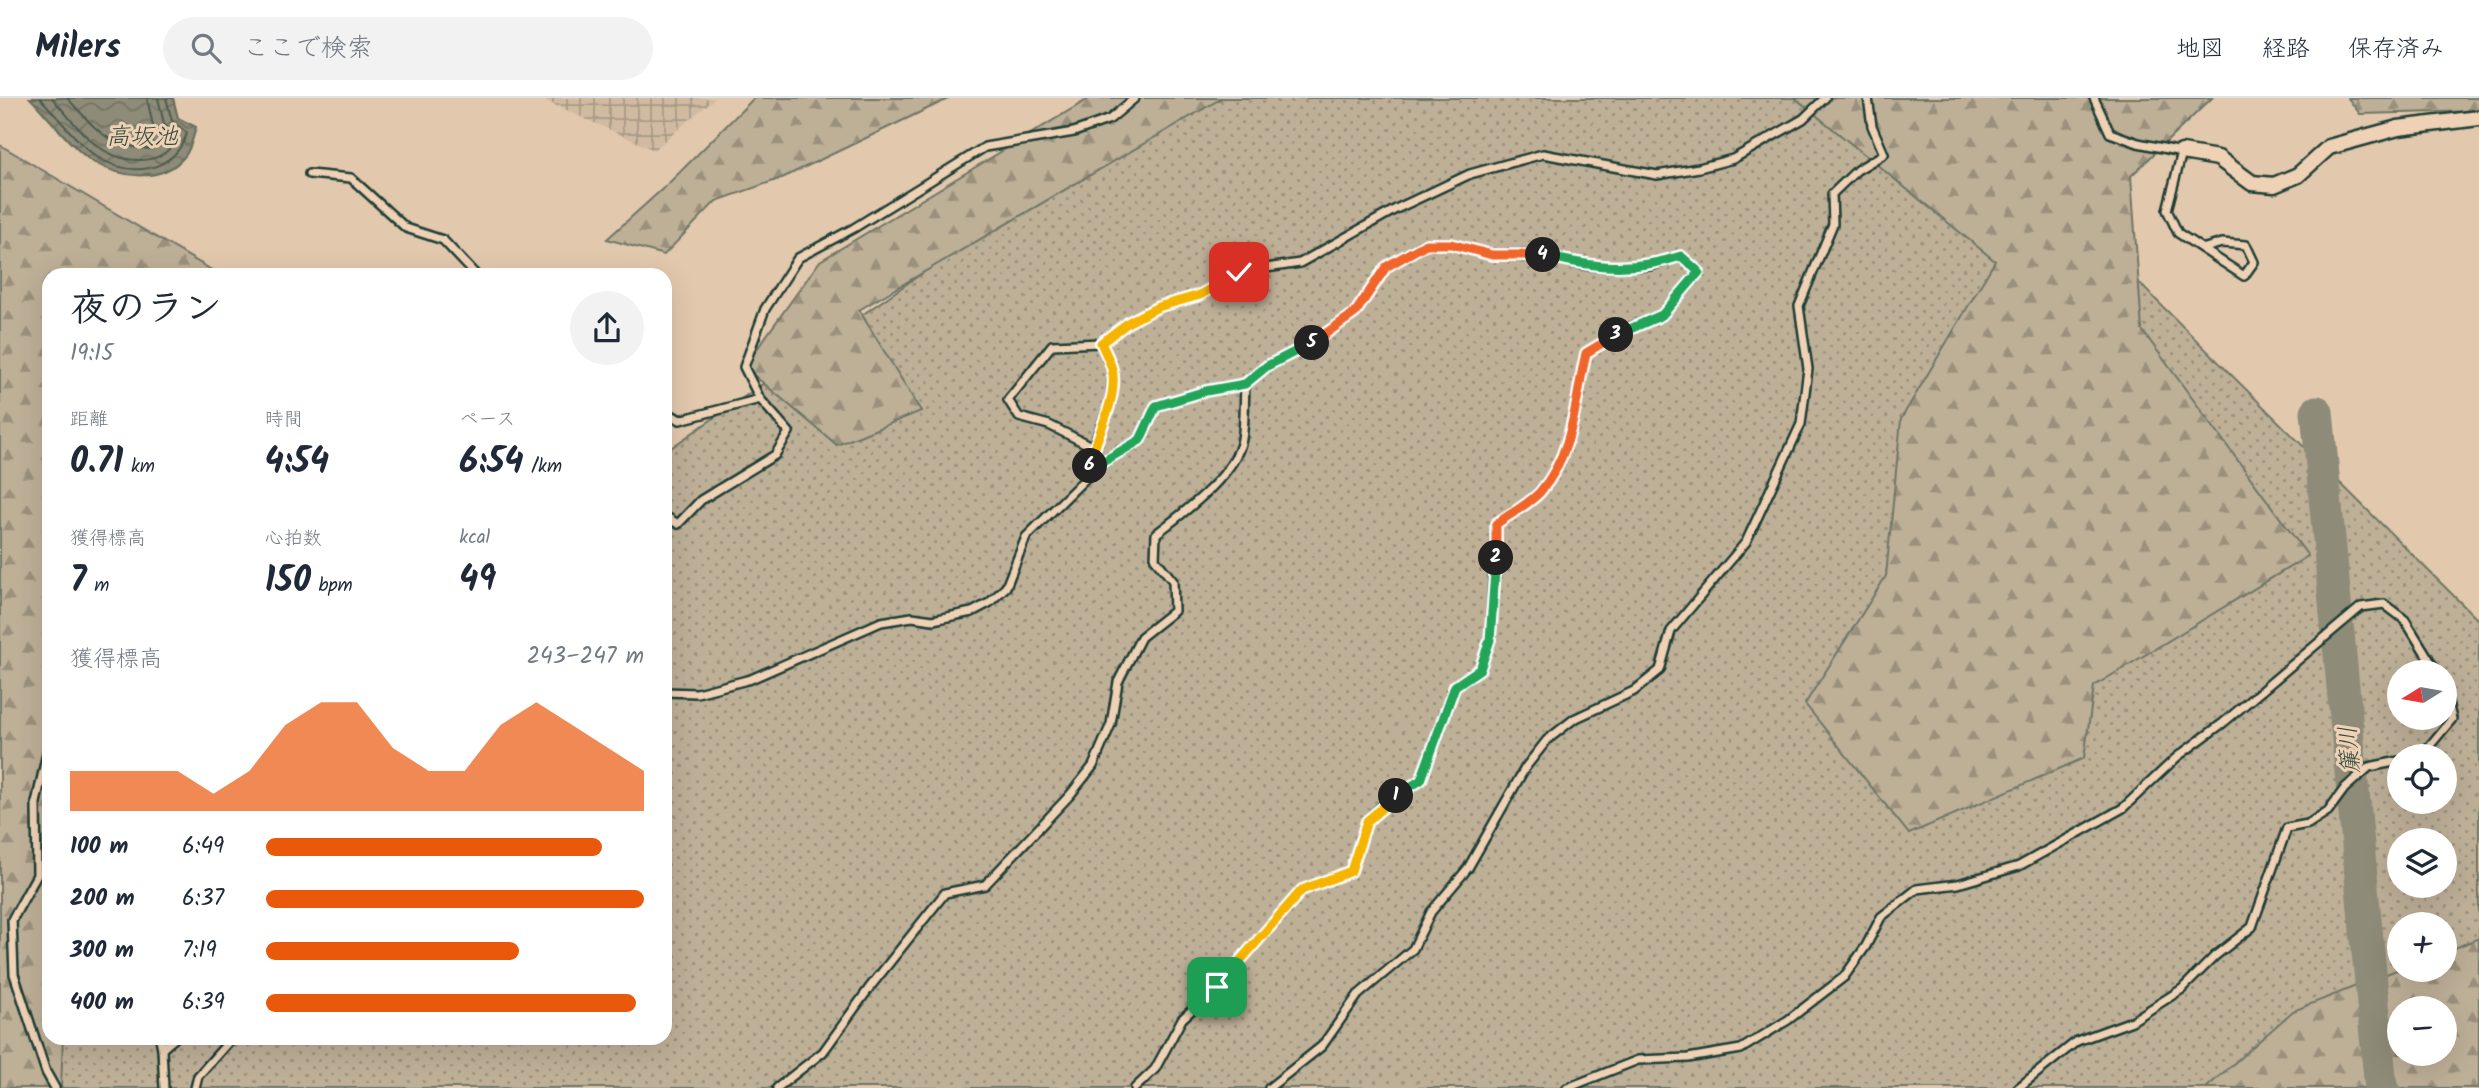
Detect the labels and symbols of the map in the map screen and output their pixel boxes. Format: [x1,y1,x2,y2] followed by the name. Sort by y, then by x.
[106,118,179,157] water label: 高坂池
[1526,238,1560,272] pin: 4
[1209,242,1269,302] pin
[1598,317,1634,352] pin: 3
[1294,326,1330,360] pin: 5
[1072,448,1108,484] pin: 6
[1478,540,1514,575] pin: 2
[2387,660,2457,730] north arrow
[2329,724,2372,775] water label: 簾川
[1378,778,1414,814] pin: 1
[1187,957,1247,1017] pin

